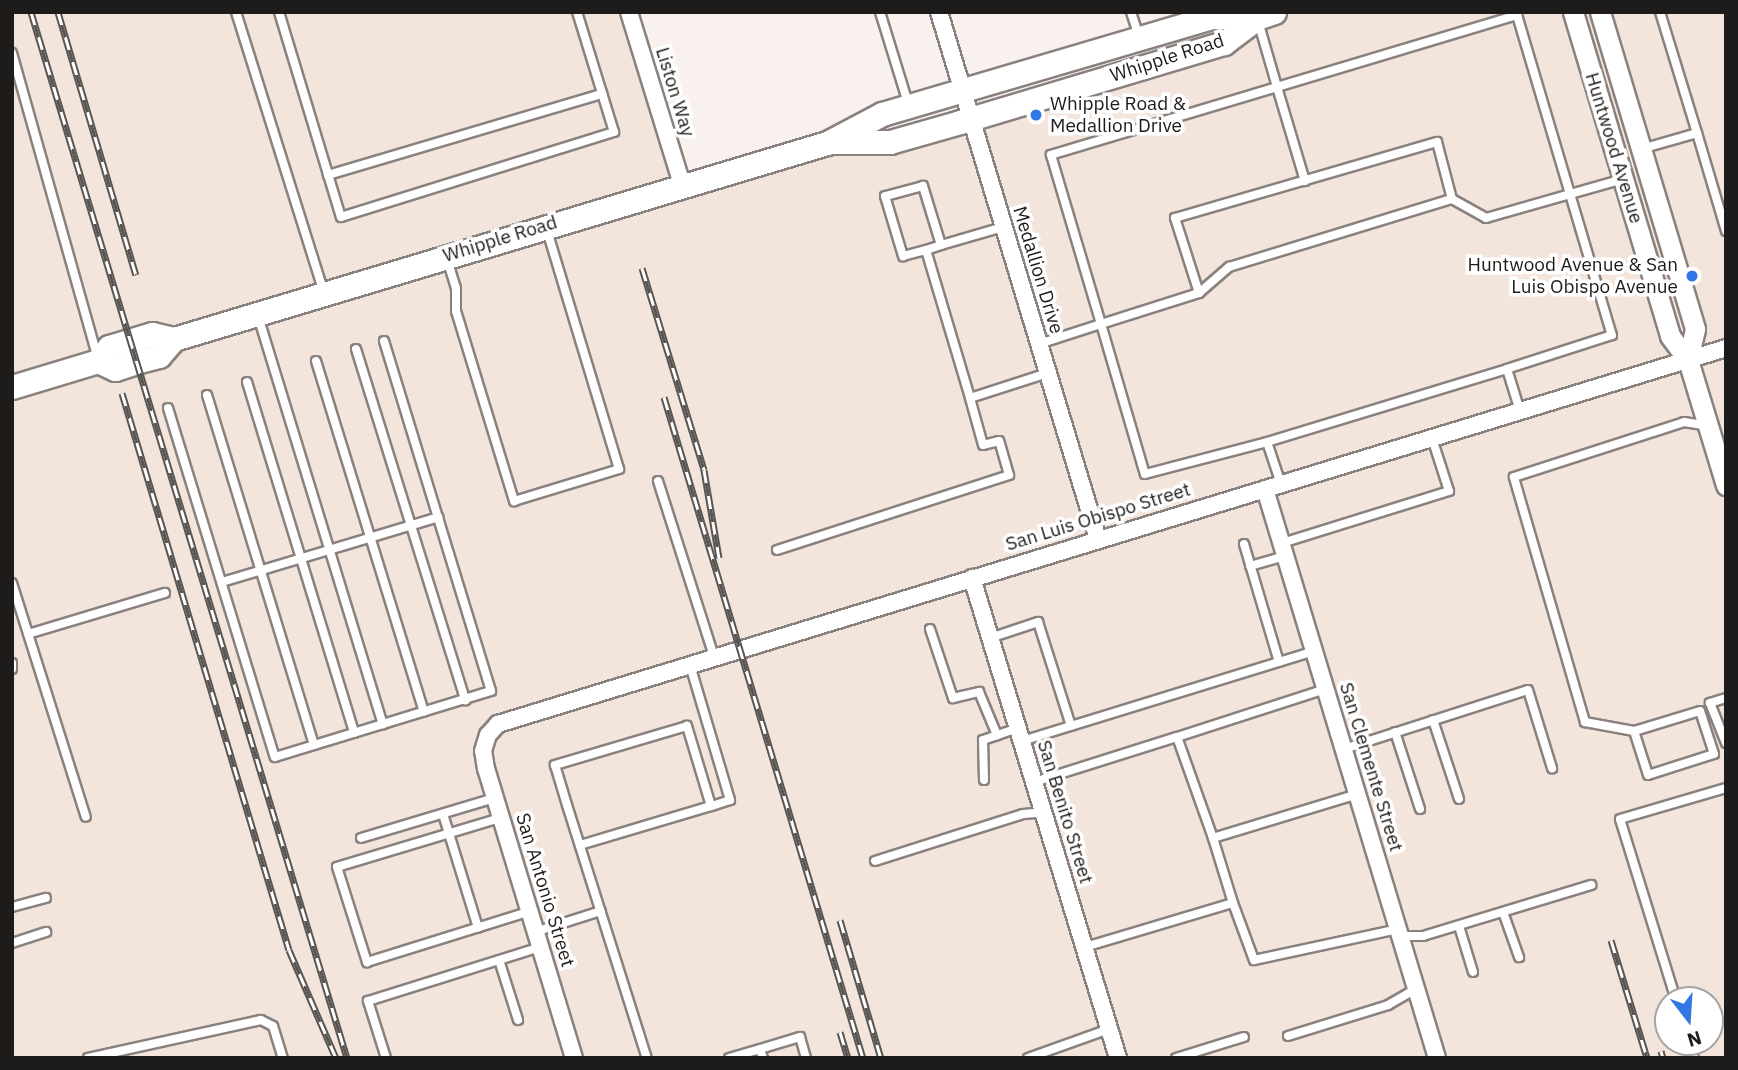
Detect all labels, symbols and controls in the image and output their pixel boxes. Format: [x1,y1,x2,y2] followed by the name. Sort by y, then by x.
[1107,29,1227,87] street label: Whipple Road
[651,45,699,139] street label: Liston Way
[1580,70,1648,226] street label: Huntwood Avenue
[1050,93,1186,137] place label: Whipple Road & Medallion Drive
[1028,107,1044,123] marker: Whipple Road & Medallion Drive
[1008,204,1068,336] street label: Medallion Drive
[440,211,560,267] street label: Whipple Road
[1467,254,1678,298] place label: Huntwood Avenue & San Luis Obispo Avenue
[1684,268,1700,284] marker: Huntwood Avenue & San Luis Obispo Avenue
[1003,478,1193,556] street label: San Luis Obispo Street
[1334,680,1408,854] street label: San Clemente Street
[1032,738,1098,886] street label: San Benito Street
[511,810,579,970] street label: San Antonio Street
[1654,986,1724,1056] north arrow
[1684,1026,1705,1053] text: N

